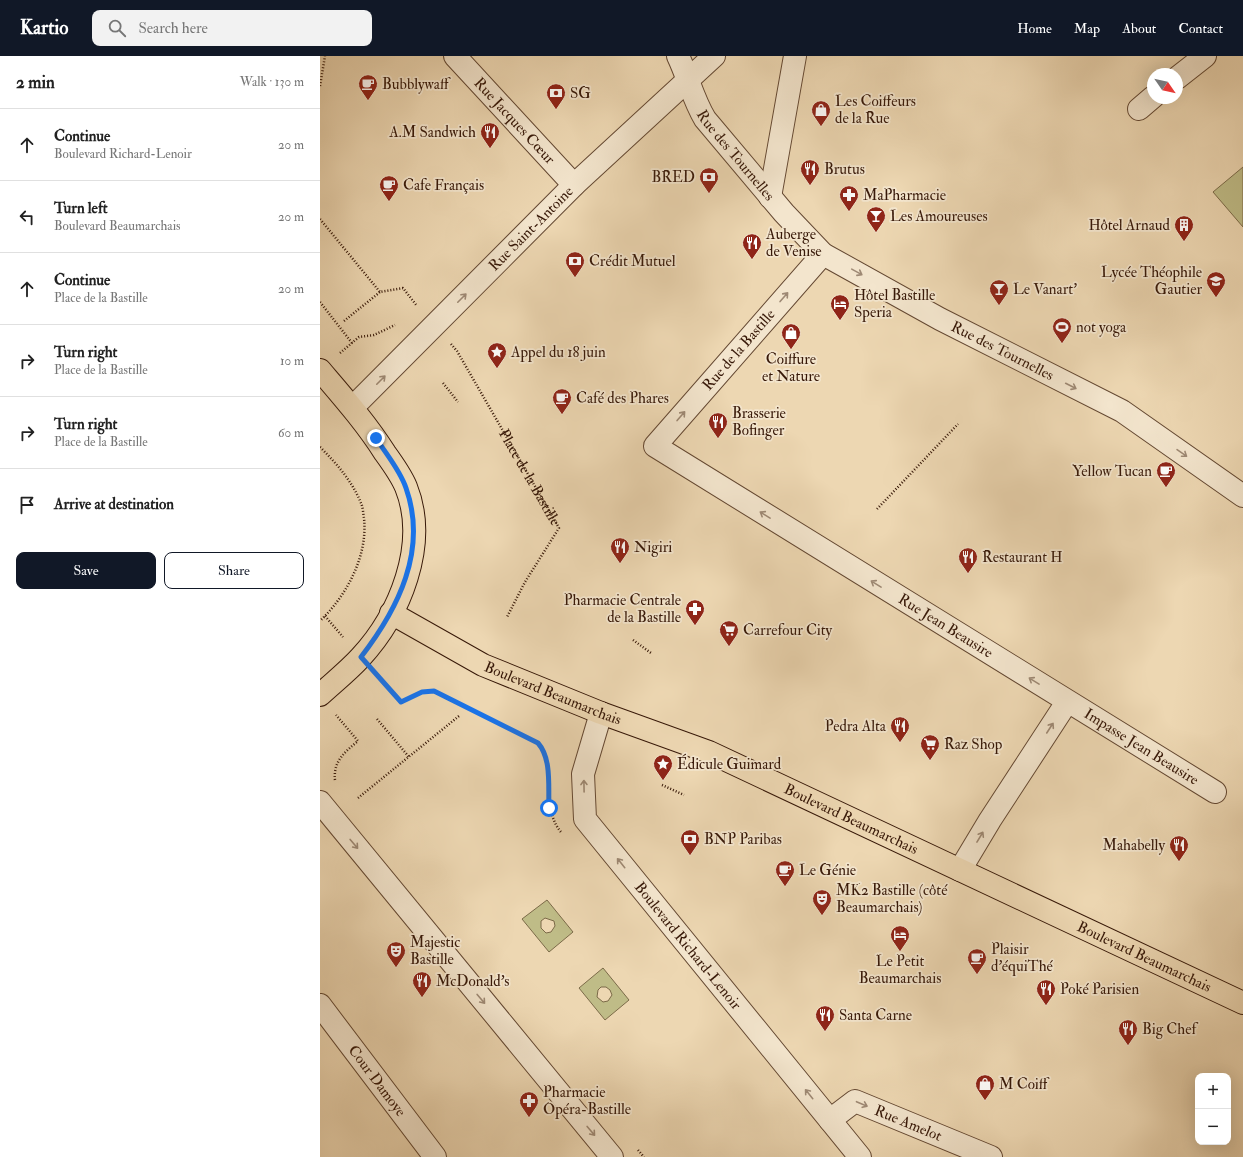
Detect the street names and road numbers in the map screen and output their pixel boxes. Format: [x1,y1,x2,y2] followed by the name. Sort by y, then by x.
[470,73,560,168] street label: Rue Jacques Cœur
[692,107,779,205] street label: Rue des Tournelles
[484,182,577,275] street label: Rue Saint-Antoine
[698,305,780,395] street label: Rue de la Bastille
[948,317,1057,385] street label: Rue des Tournelles
[495,426,565,529] street label: Place de la Bastille
[895,589,997,662] street label: Rue Jean Beausire
[481,657,624,729] street label: Boulevard Beaumarchais
[1081,704,1202,789] street label: Impasse Jean Beausire
[781,779,921,859] street label: Boulevard Beaumarchais
[630,878,746,1014] street label: Boulevard Richard-Lenoir
[1074,917,1215,996] street label: Boulevard Beaumarchais
[344,1041,410,1120] street label: Cour Damoye
[872,1101,945,1145] street label: Rue Amelot

